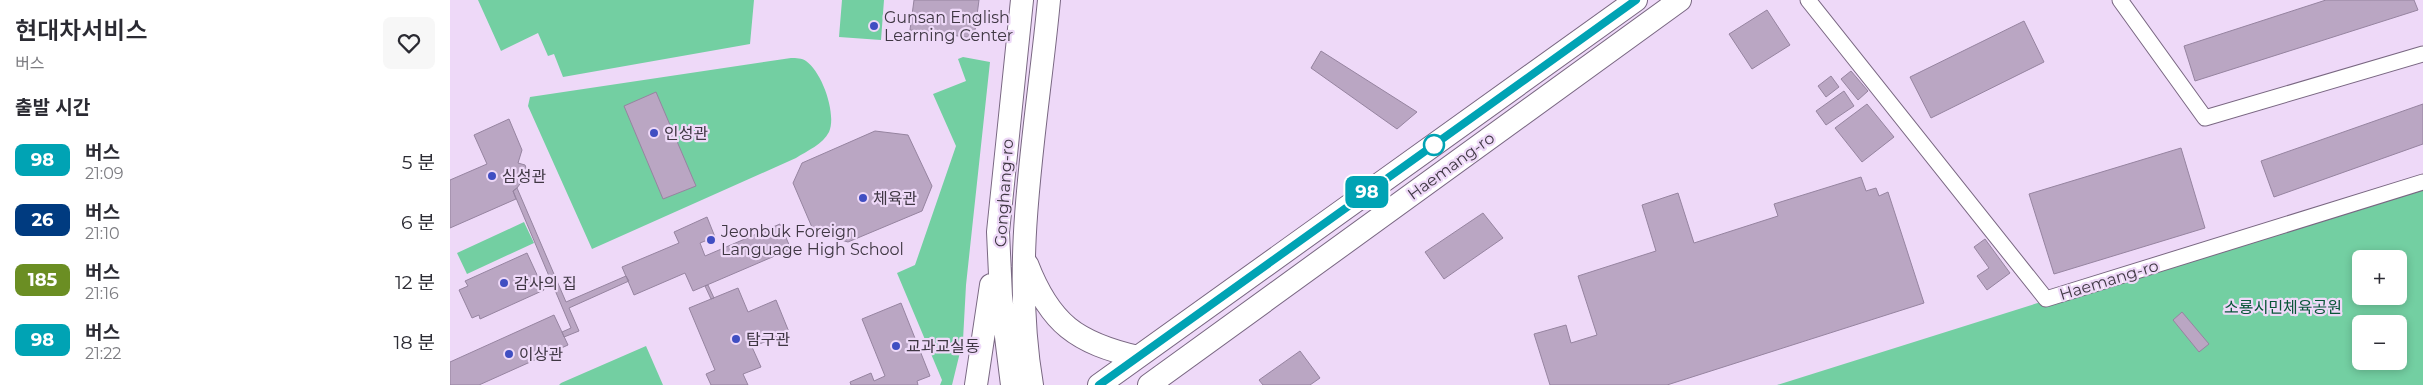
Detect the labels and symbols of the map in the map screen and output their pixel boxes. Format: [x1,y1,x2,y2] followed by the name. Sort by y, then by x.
[884,8,1013,45] place label: Gunsan English Learning Center
[868,20,880,32] marker: Gunsan English Learning Center
[664,124,708,143] place label: 인성관
[648,127,660,139] marker: 인성관
[1404,128,1498,204] street label: Haemang-ro
[1423,134,1445,156] unlabelled marker
[991,138,1017,248] street label: Gonghang-ro
[502,167,546,186] place label: 심성관
[486,170,498,182] marker: 심성관
[1344,176,1390,208] line badge: 98
[873,189,917,208] place label: 체육관
[857,192,869,204] marker: 체육관
[720,222,904,259] place label: Jeonbuk Foreign Language High School
[705,234,717,246] marker: Jeonbuk Foreign Language High School
[2057,256,2161,304] street label: Haemang-ro
[514,274,577,293] place label: 감사의 집
[498,277,510,289] marker: 감사의 집
[2224,298,2342,317] park label: 소룡시민체육공원
[746,330,790,349] place label: 탐구관
[730,333,742,345] marker: 탐구관
[906,337,980,356] place label: 교과교실동
[890,340,902,352] marker: 교과교실동
[519,345,563,364] place label: 이상관
[503,348,515,360] marker: 이상관

